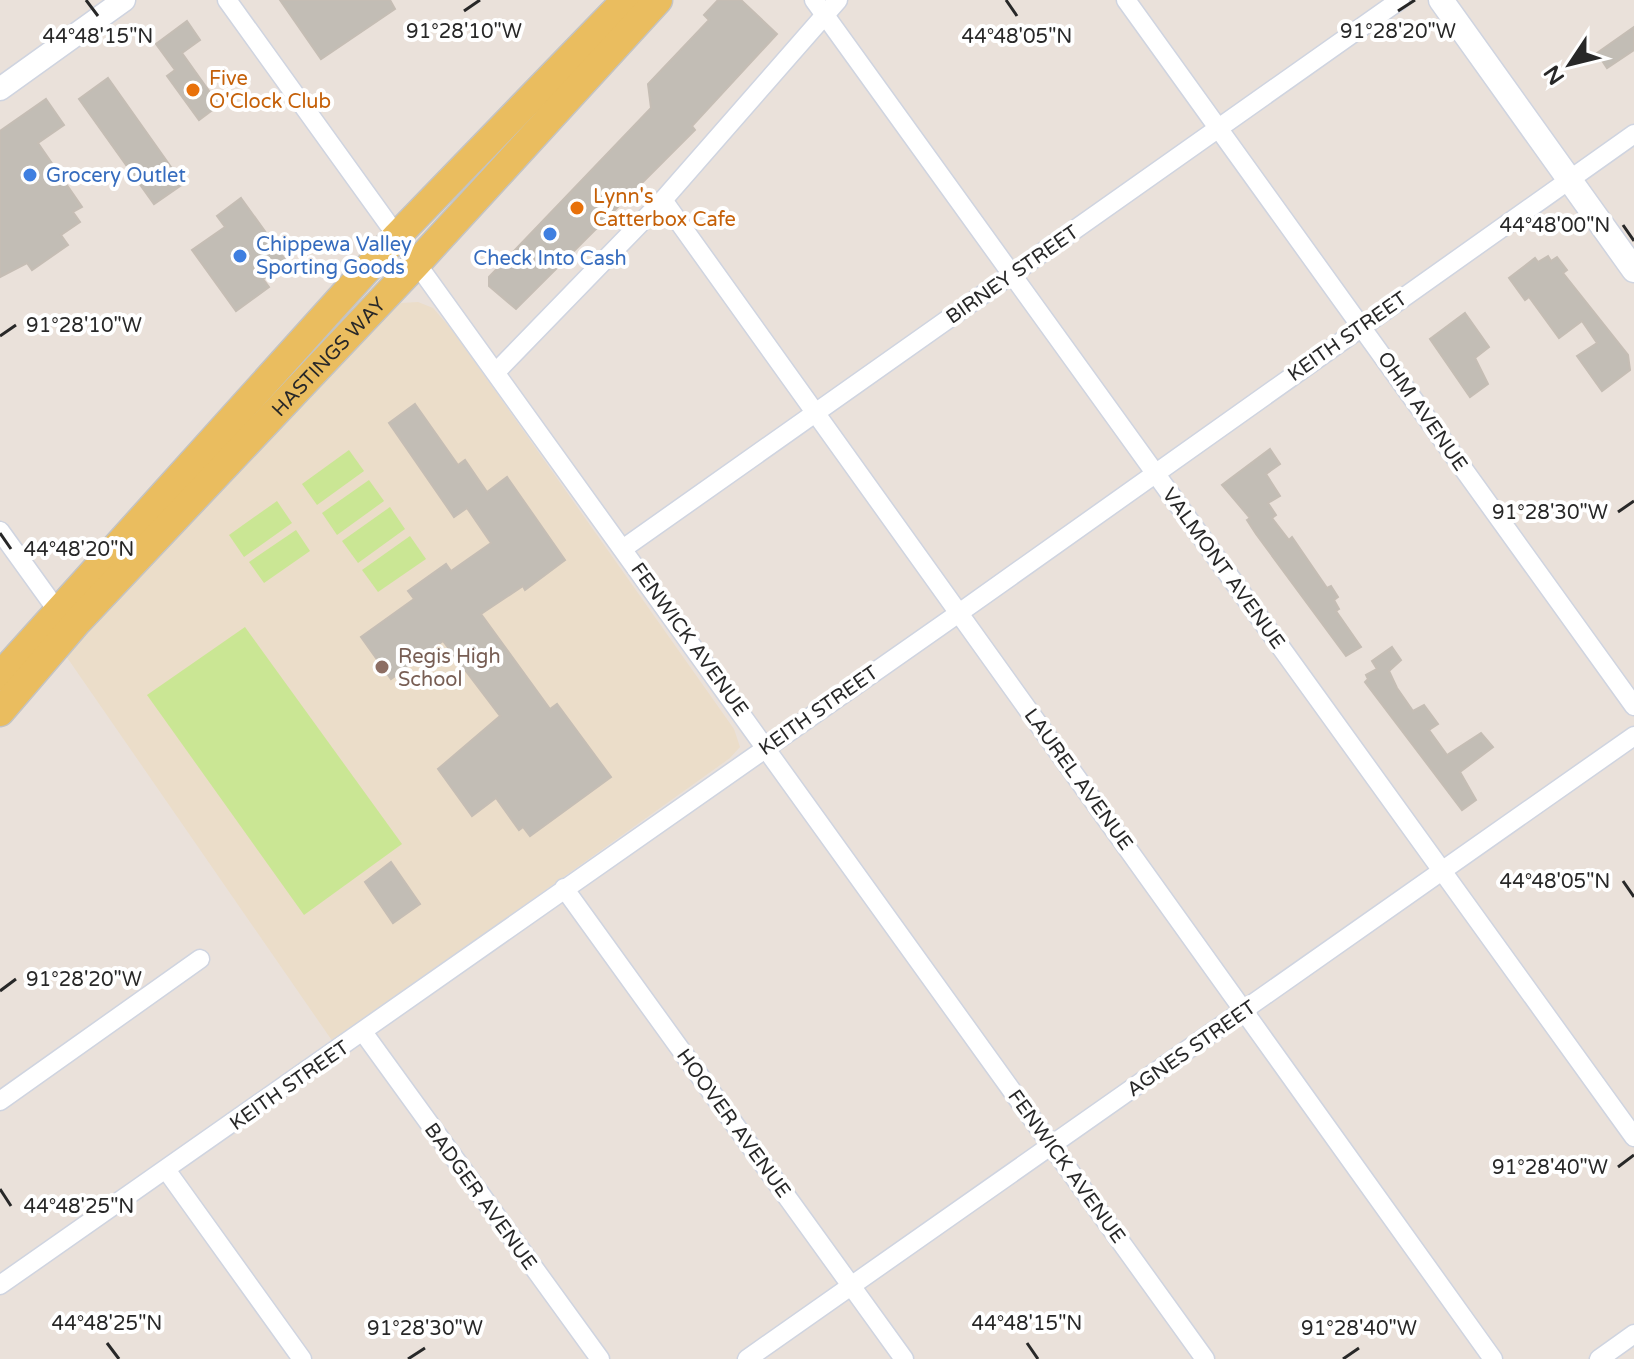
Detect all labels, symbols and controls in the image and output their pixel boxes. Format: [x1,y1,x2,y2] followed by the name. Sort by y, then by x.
[406,20,522,44] text: 91°28'10"W
[1340,20,1456,44] text: 91°28'20"W
[1530,24,1610,104] north arrow
[43,25,153,49] text: 44°48'15"N
[962,25,1072,49] text: 44°48'05"N
[1539,60,1570,90] text: N
[209,67,331,114] place label: Five O'Clock Club
[184,81,202,99] marker: Five O'Clock Club
[46,164,186,188] place label: Grocery Outlet
[21,166,39,184] marker: Grocery Outlet
[593,185,736,232] place label: Lynn's Catterbox Cafe
[568,199,586,217] marker: Lynn's Catterbox Cafe
[1500,214,1610,238] text: 44°48'00"N
[942,220,1083,329] street label: BIRNEY STREET
[541,225,559,243] marker: Check Into Cash
[256,233,412,280] place label: Chippewa Valley Sporting Goods
[231,247,249,265] marker: Chippewa Valley Sporting Goods
[473,247,627,271] place label: Check Into Cash
[1283,287,1412,387] street label: KEITH STREET
[267,293,391,422] street label: HASTINGS WAY
[26,314,142,338] text: 91°28'10"W
[1372,347,1472,476] street label: OHM AVENUE
[1157,483,1290,654] street label: VALMONT AVENUE
[1492,501,1608,525] text: 91°28'30"W
[24,538,134,562] text: 44°48'20"N
[625,558,753,721] street label: FENWICK AVENUE
[398,645,501,692] place label: Regis High School
[373,658,391,676] marker: Regis High School
[754,661,883,761] street label: KEITH STREET
[1019,704,1138,855] street label: LAUREL AVENUE
[1500,870,1610,894] text: 44°48'05"N
[26,968,142,992] text: 91°28'20"W
[1123,995,1261,1102] street label: AGNES STREET
[225,1036,354,1136] street label: KEITH STREET
[671,1045,795,1203] street label: HOOVER AVENUE
[1002,1085,1130,1248] street label: FENWICK AVENUE
[419,1118,542,1275] street label: BADGER AVENUE
[1492,1156,1608,1180] text: 91°28'40"W
[24,1195,134,1219] text: 44°48'25"N
[52,1312,162,1336] text: 44°48'25"N
[972,1312,1082,1336] text: 44°48'15"N
[367,1317,483,1341] text: 91°28'30"W
[1301,1317,1417,1341] text: 91°28'40"W

